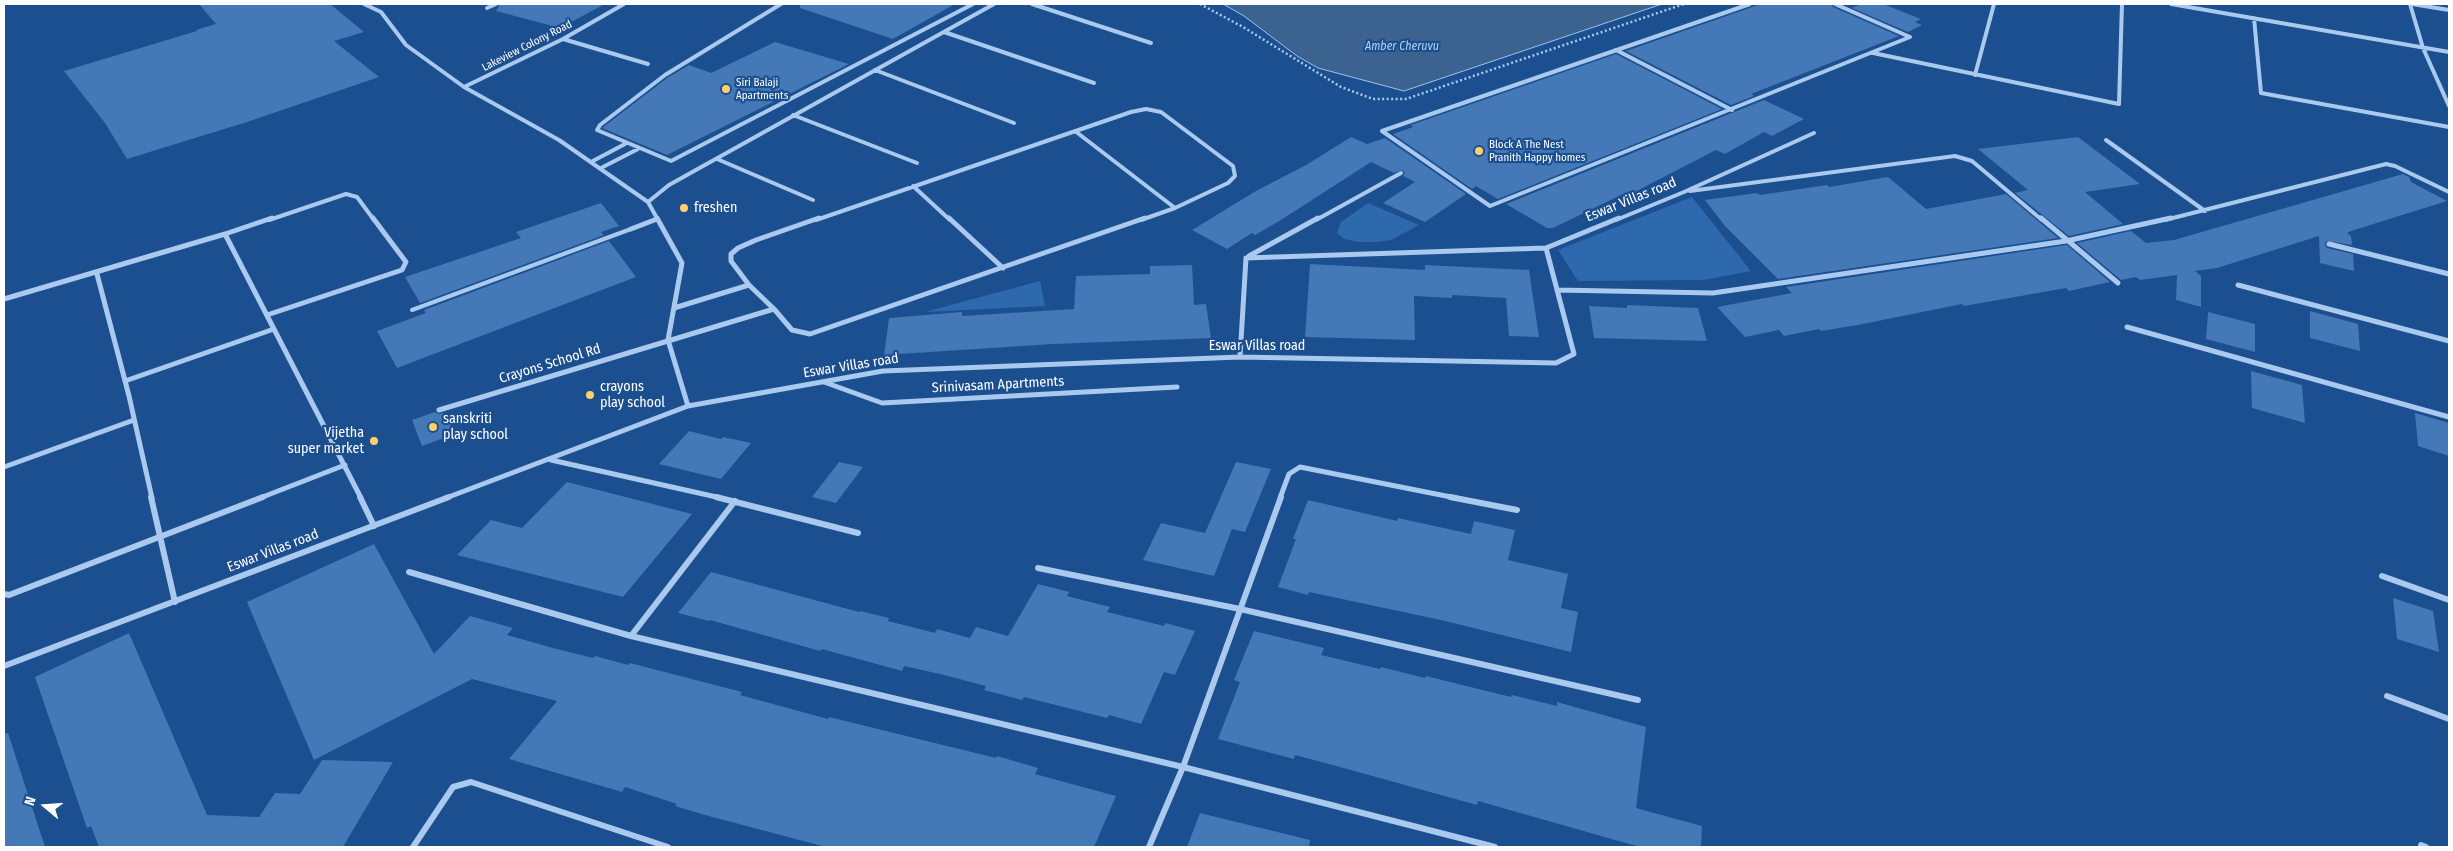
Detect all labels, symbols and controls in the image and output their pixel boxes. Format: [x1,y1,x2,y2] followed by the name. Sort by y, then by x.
[480,18,574,74] street label: Lakeview Colony Road
[1365,40,1439,54] water label: Amber Cheruvu
[736,76,788,102] place label: Siri Balaji Apartments
[720,83,732,95] marker: Siri Balaji Apartments
[1489,138,1585,164] place label: Block A The Nest Pranith Happy homes
[1473,145,1485,157] marker: Block A The Nest Pranith Happy homes
[1583,174,1679,226] street label: Eswar Villas road
[694,200,737,216] place label: freshen
[678,202,690,214] marker: freshen
[1209,338,1305,354] street label: Eswar Villas road
[497,341,603,387] street label: Crayons School Rd
[802,350,900,382] street label: Eswar Villas road
[931,373,1065,397] street label: Srinivasam Apartments
[600,379,665,412] place label: crayons play school
[584,389,596,401] marker: crayons play school
[443,411,508,444] place label: sanskriti play school
[427,421,439,433] marker: sanskriti play school
[288,425,364,458] place label: Vijetha super market
[368,435,380,447] marker: Vijetha super market
[225,526,321,576] street label: Eswar Villas road
[20,781,70,831] north arrow
[21,795,40,808] text: N

